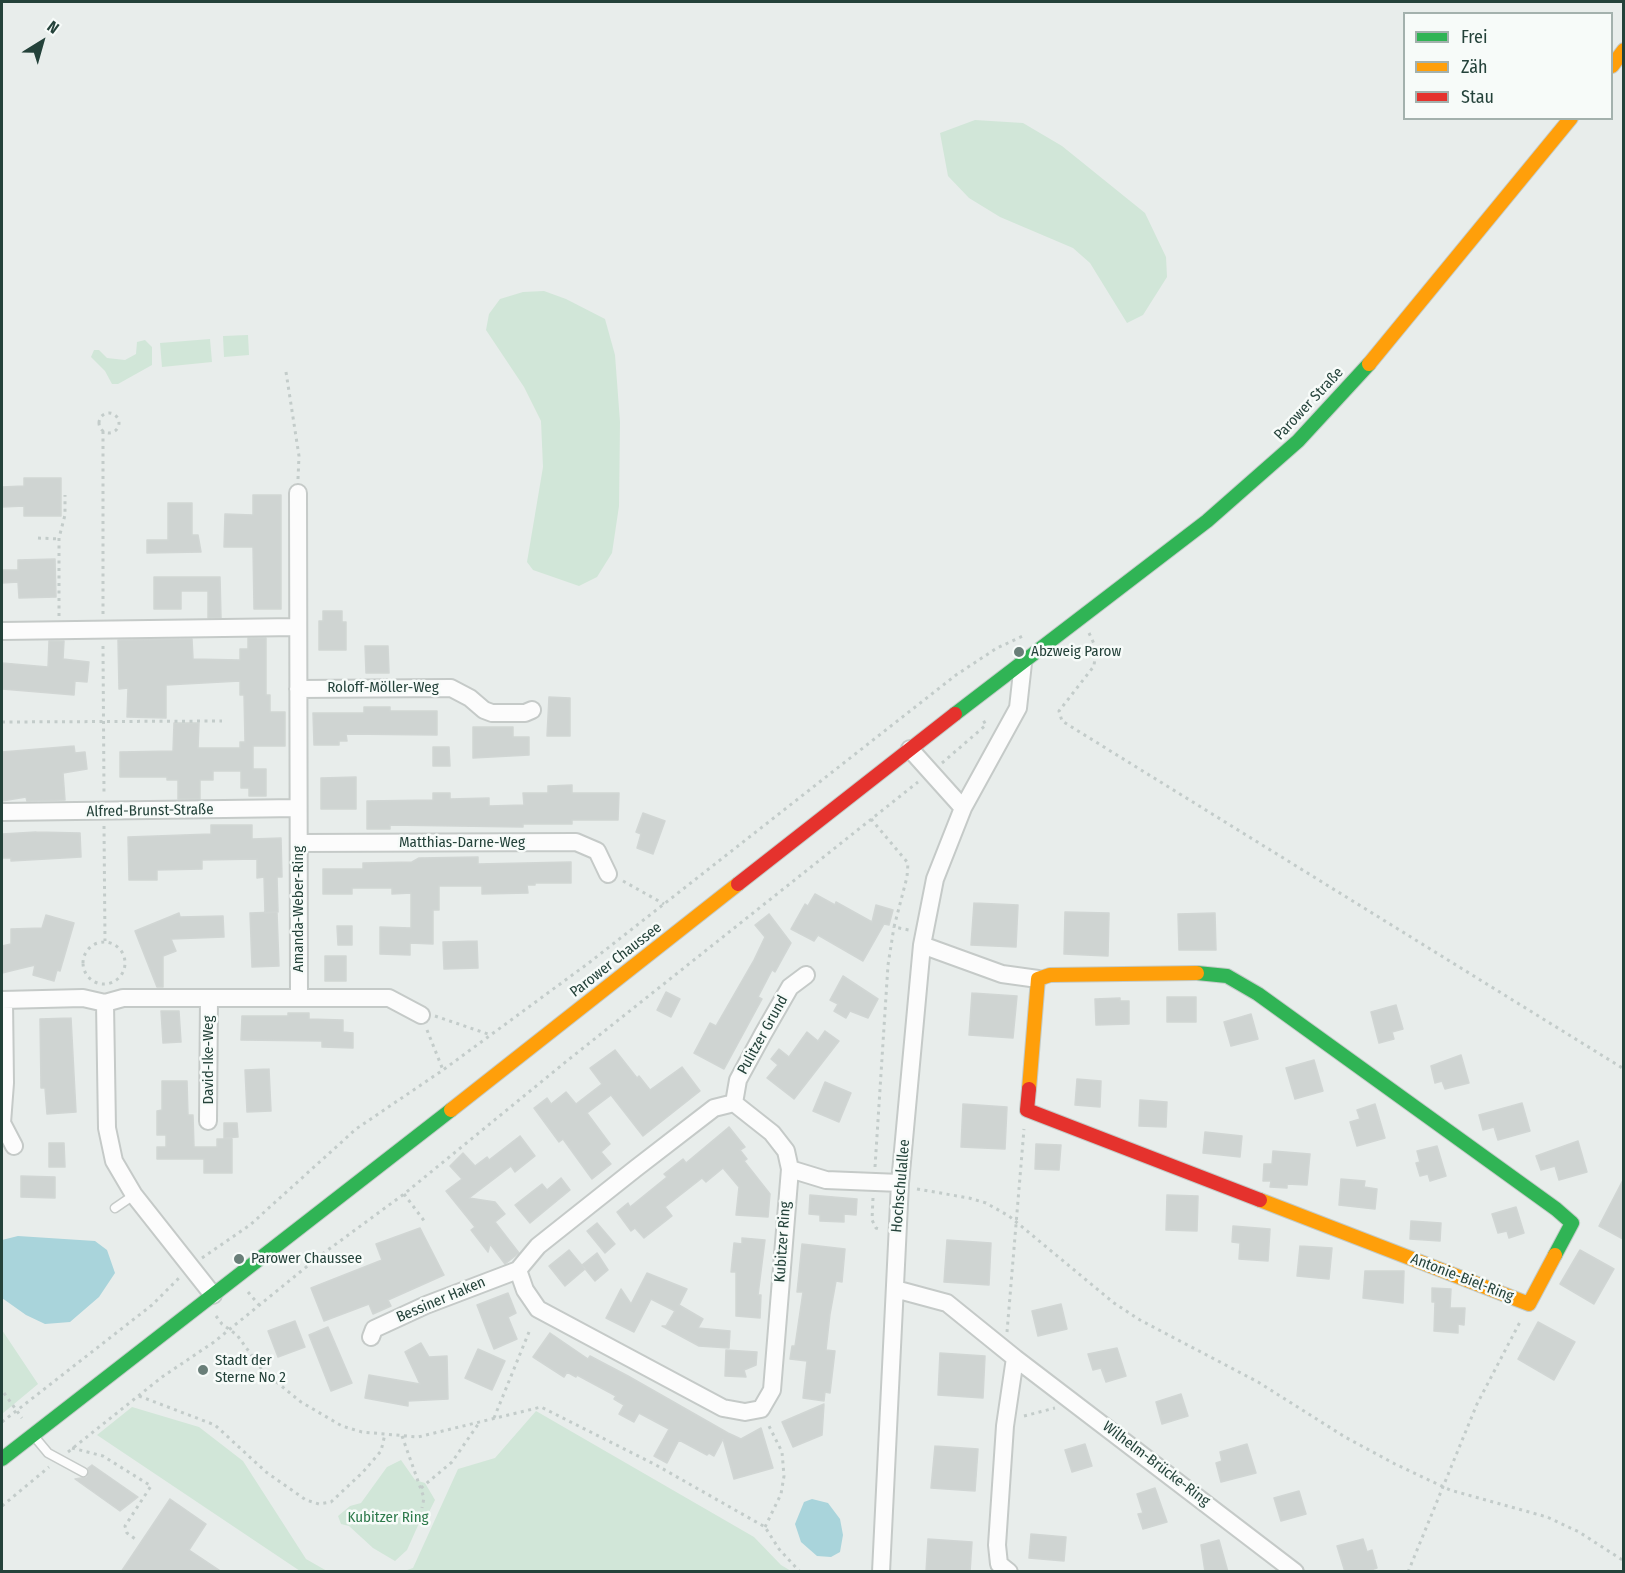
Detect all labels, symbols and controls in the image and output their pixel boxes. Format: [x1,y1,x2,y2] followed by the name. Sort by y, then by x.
[12,12,72,72] north arrow
[1403,12,1613,120] legend
[44,17,63,38] text: N
[1461,26,1487,48] text: Frei
[1461,56,1488,78] text: Zäh
[1461,86,1494,108] text: Stau
[1271,364,1347,444] street label: Parower Straße
[1031,643,1121,661] place label: Abzweig Parow
[1012,645,1026,659] marker: Abzweig Parow
[327,679,439,697] street label: Roloff-Möller-Weg
[86,801,214,821] street label: Alfred-Brunst-Straße
[399,834,525,852] street label: Matthias-Darne-Weg
[290,846,308,972] street label: Amanda-Weber-Ring
[567,919,665,1001] street label: Parower Chaussee
[734,992,792,1078] street label: Pulitzer Grund
[200,1016,218,1104] street label: David-Ike-Weg
[888,1139,914,1233] street label: Hochschulallee
[771,1201,795,1283] street label: Kubitzer Ring
[251,1250,362,1268] place label: Parower Chaussee
[1408,1250,1516,1306] street label: Antonie-Biel-Ring
[232,1252,246,1266] marker: Parower Chaussee
[394,1273,488,1327] street label: Bessiner Haken
[215,1352,286,1387] place label: Stadt der Sterne No 2
[196,1363,210,1377] marker: Stadt der Sterne No 2
[1099,1418,1213,1510] street label: Wilhelm-Brücke-Ring
[347,1509,429,1527] park label: Kubitzer Ring

